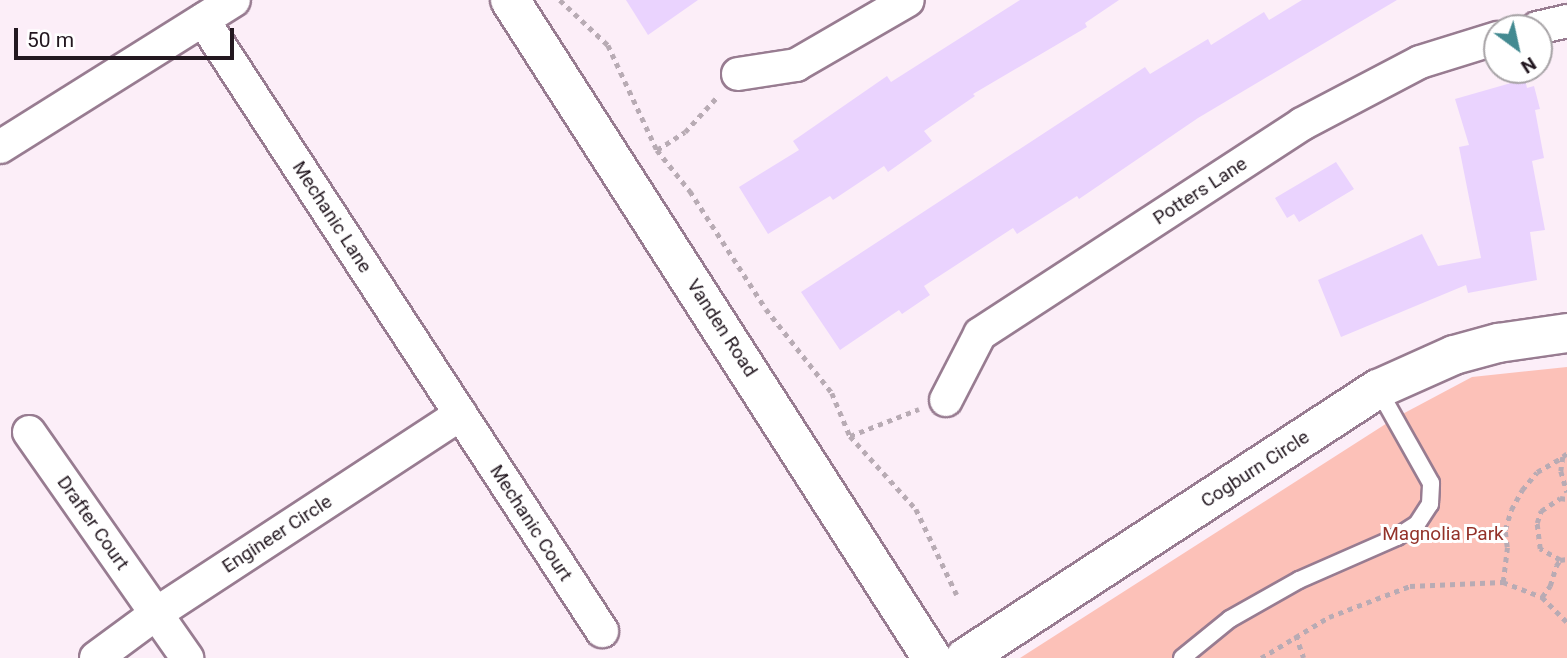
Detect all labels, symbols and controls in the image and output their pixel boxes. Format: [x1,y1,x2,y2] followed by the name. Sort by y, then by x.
[18,14,238,58] scale bar
[1483,14,1553,84] north arrow
[27,28,74,52] text: 50 m
[1517,52,1541,79] text: N
[1149,152,1251,230] street label: Potters Lane
[287,157,377,277] street label: Mechanic Lane
[682,275,762,381] street label: Vanden Road
[1197,426,1313,512] street label: Cogburn Circle
[485,461,577,585] street label: Mechanic Court
[52,472,134,574] street label: Drafter Court
[218,490,336,578] street label: Engineer Circle
[1382,523,1504,545] park label: Magnolia Park

